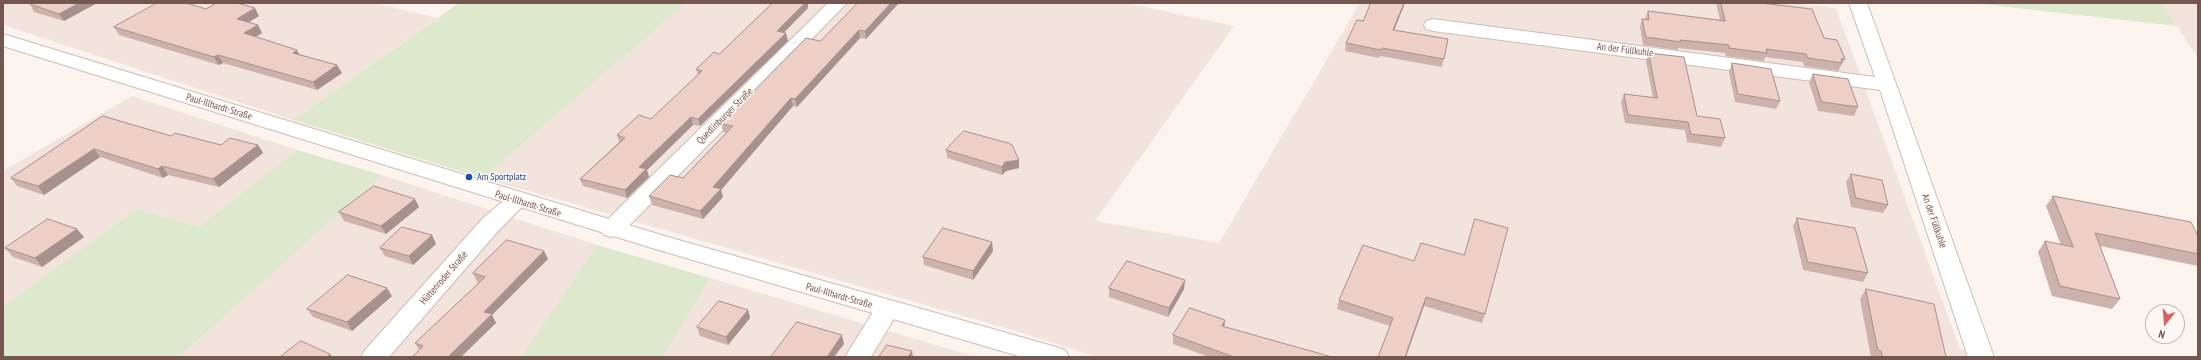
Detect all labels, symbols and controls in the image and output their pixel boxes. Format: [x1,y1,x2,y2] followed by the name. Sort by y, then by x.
[1596,41,1654,59] street label: An der Füllkuhle
[694,85,756,147] street label: Quedlinburger Straße
[184,91,254,123] street label: Paul-Illhardt-Straße
[477,171,526,183] place label: Am Sportplatz
[464,172,474,182] marker: Am Sportplatz
[493,188,563,220] street label: Paul-Illhardt-Straße
[1919,192,1949,250] street label: An der Füllkuhle
[418,249,470,307] street label: Hüttenroder Straße
[804,281,874,311] street label: Paul-Illhardt-Straße
[2145,304,2185,344] north arrow
[2157,327,2167,342] text: N

